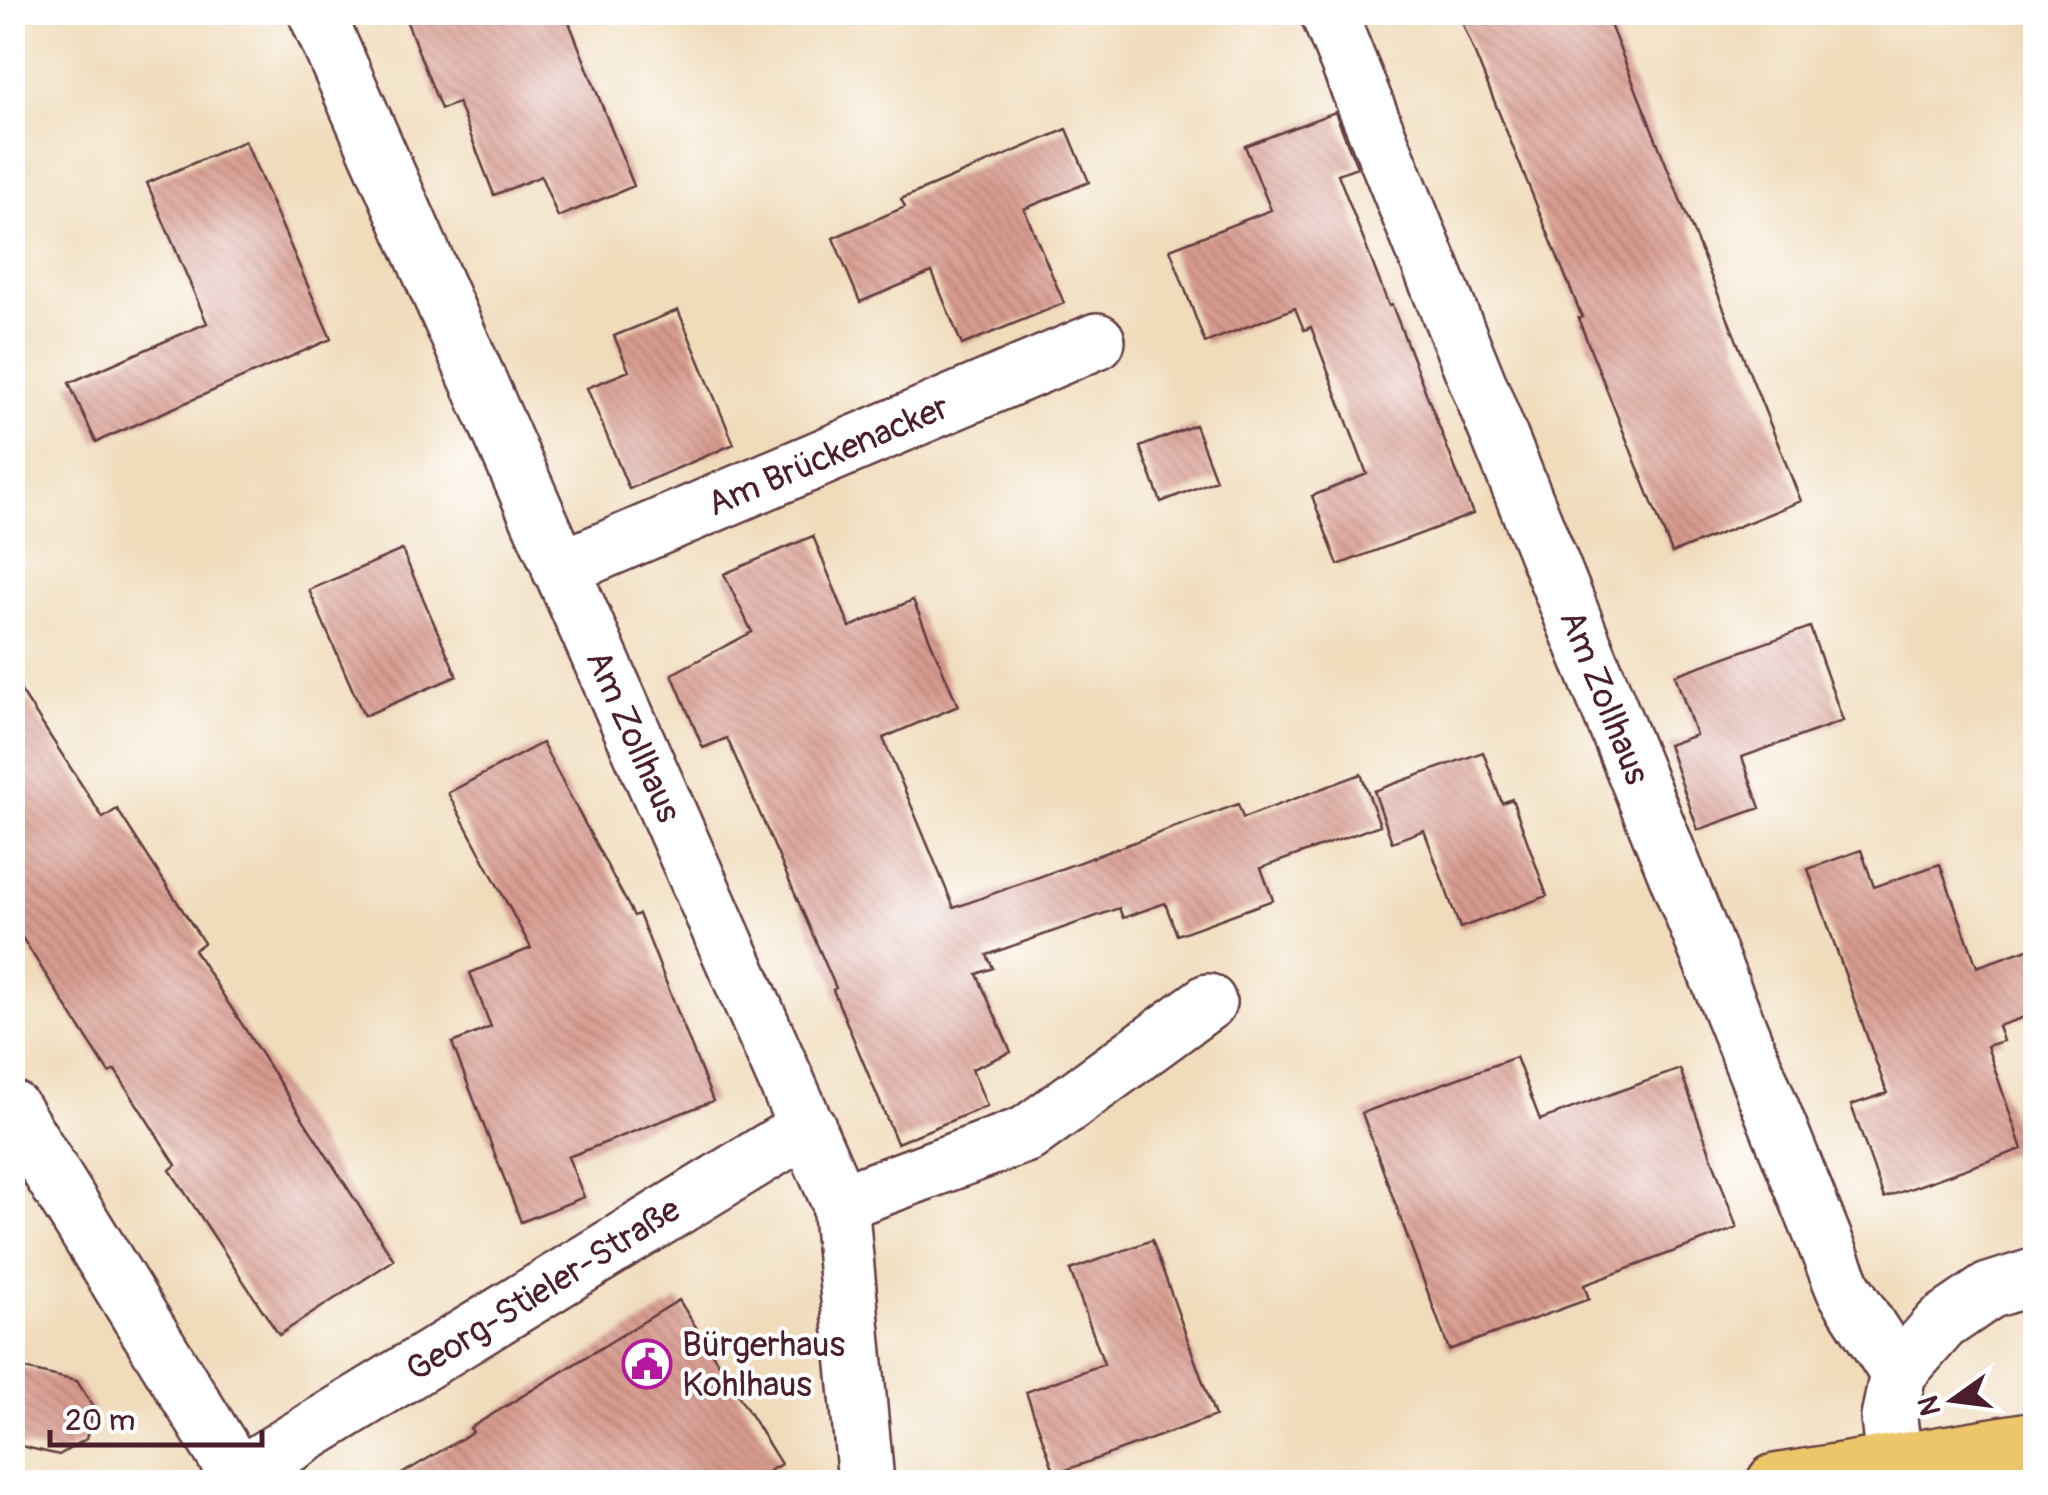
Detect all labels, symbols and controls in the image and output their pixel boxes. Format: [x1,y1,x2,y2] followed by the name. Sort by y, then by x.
[701,385,956,527] street label: Am Brückenacker
[1549,604,1659,791] street label: Am Zollhaus
[576,643,691,830] street label: Am Zollhaus
[398,1188,689,1392] street label: Georg-Stieler-Straße
[682,1323,845,1407] place label: Bürgerhaus Kohlhaus
[621,1338,673,1390] public building icon: Bürgerhaus Kohlhaus
[1903,1350,2003,1450] north arrow
[50,1385,262,1447] scale bar
[1911,1392,1949,1419] text: N
[65,1402,135,1439] text: 20 m

